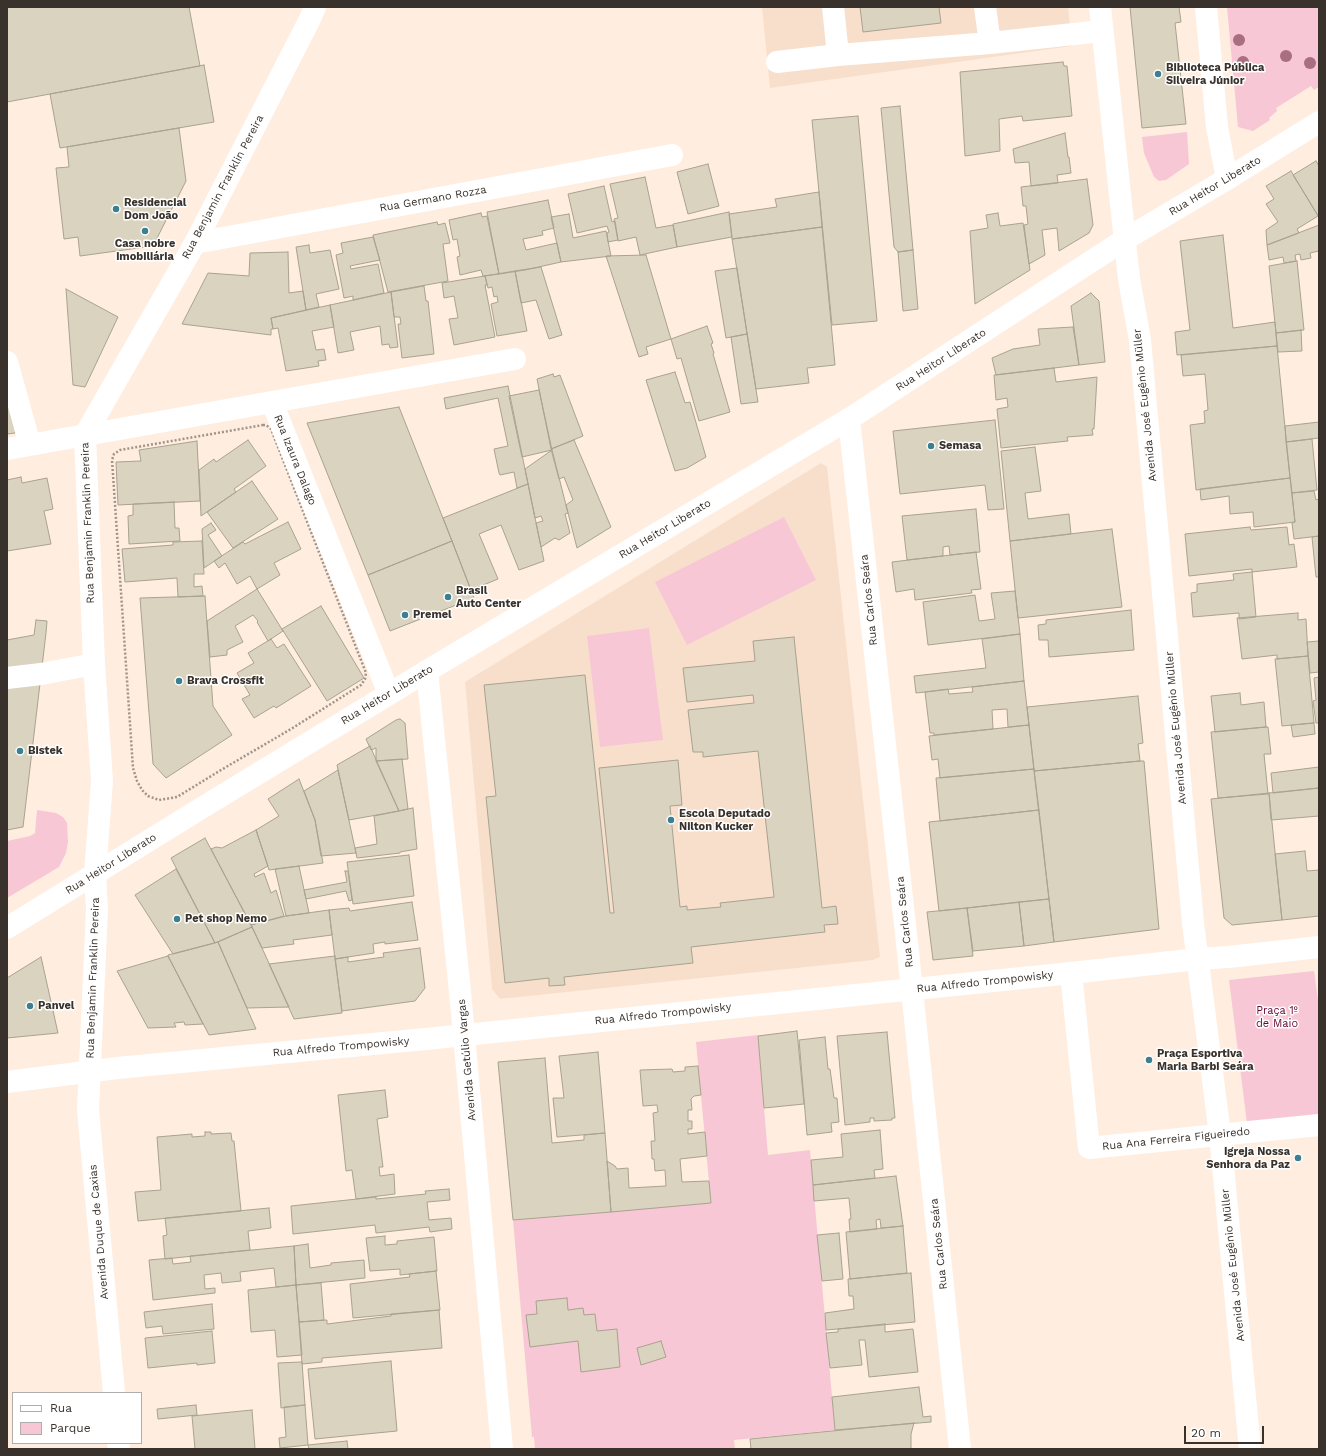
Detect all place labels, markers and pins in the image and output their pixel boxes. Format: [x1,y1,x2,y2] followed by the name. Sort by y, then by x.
[1166,61,1264,87] place label: Biblioteca Pública Silveira Júnior
[1153,69,1163,79] marker: Biblioteca Pública Silveira Júnior
[124,196,186,222] place label: Residencial Dom João
[111,204,121,214] marker: Residencial Dom João
[140,226,150,236] marker: Casa nobre imobiliária
[115,237,175,263] place label: Casa nobre imobiliária
[939,439,981,453] place label: Semasa
[926,441,936,451] marker: Semasa
[456,584,521,610] place label: Brasil Auto Center
[443,592,453,602] marker: Brasil Auto Center
[413,608,452,622] place label: Premel
[400,610,410,620] marker: Premel
[187,674,264,688] place label: Brava Crossfit
[174,676,184,686] marker: Brava Crossfit
[28,744,63,758] place label: Bistek
[15,746,25,756] marker: Bistek
[679,807,770,833] place label: Escola Deputado Nilton Kucker
[666,815,676,825] marker: Escola Deputado Nilton Kucker
[185,912,267,926] place label: Pet shop Nemo
[172,914,182,924] marker: Pet shop Nemo
[38,999,74,1013] place label: Panvel
[25,1001,35,1011] marker: Panvel
[1157,1047,1254,1073] place label: Praça Esportiva Maria Barbi Seára
[1144,1055,1154,1065] marker: Praça Esportiva Maria Barbi Seára
[1206,1145,1290,1171] place label: Igreja Nossa Senhora da Paz
[1293,1153,1303,1163] marker: Igreja Nossa Senhora da Paz

